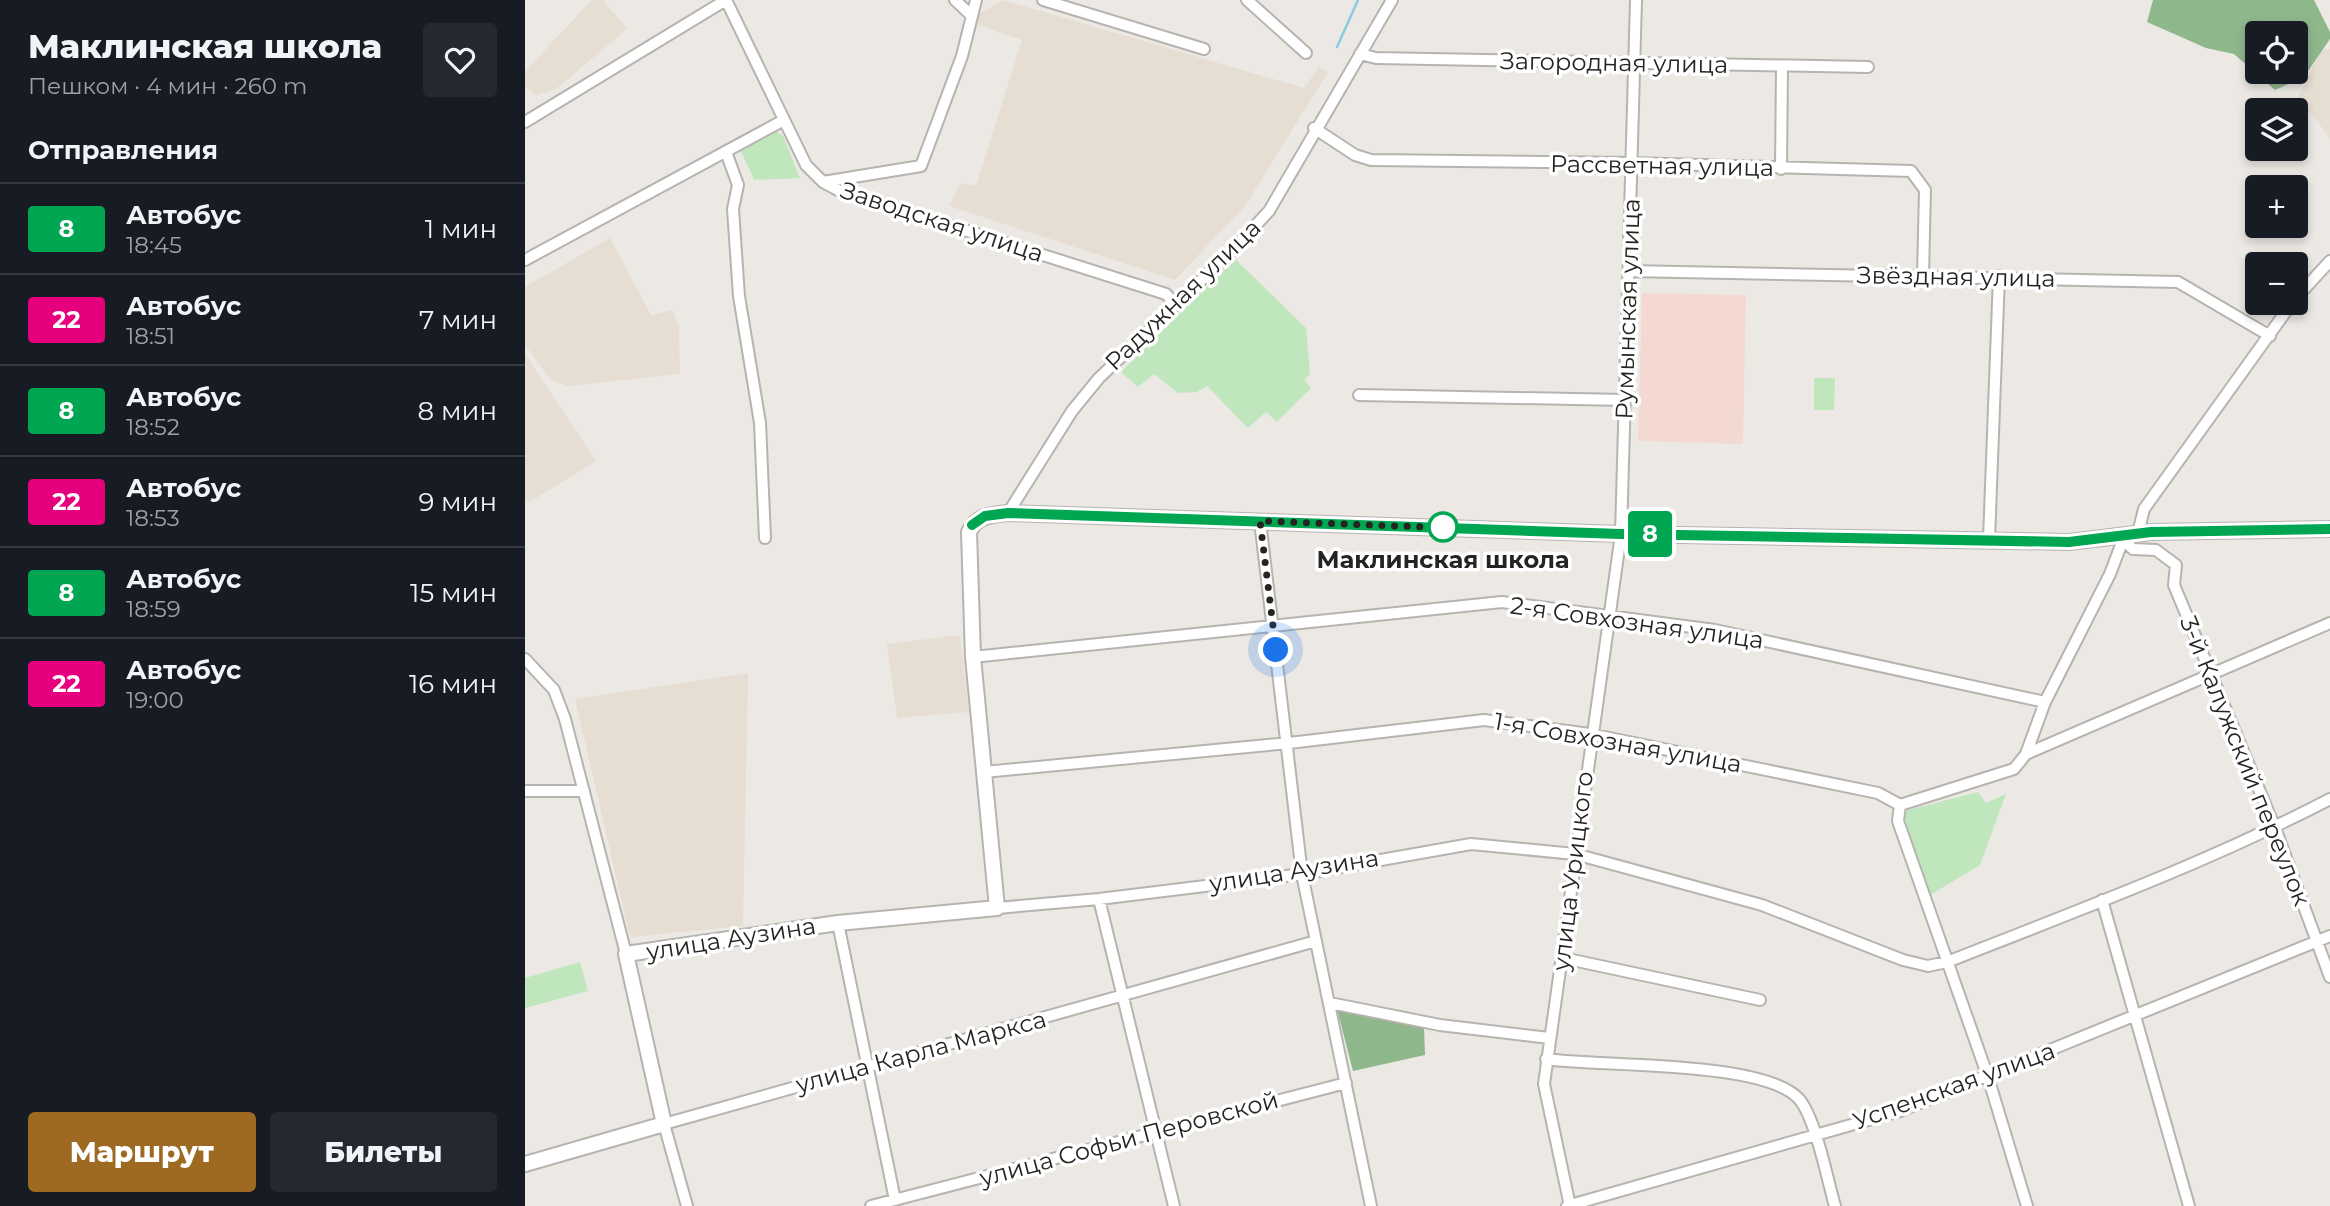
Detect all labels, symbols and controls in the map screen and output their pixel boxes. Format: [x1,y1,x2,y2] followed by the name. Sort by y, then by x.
[2245,21,2308,315] map controls
[2245,21,2308,84] button: locate
[423,23,497,97] button: heart
[28,26,382,66] text: Маклинская школа
[1500,46,1728,79] street label: Загородная улица
[28,72,307,100] text: Пешком · 4 мин · 260 m
[2245,98,2308,161] button: layers
[28,134,218,166] text: Отправления
[1550,149,1774,182] street label: Рассветная улица
[837,175,1047,268] street label: Заводская улица
[2245,175,2308,238] button: +
[1609,198,1646,420] street label: Румынская улица
[126,199,241,231] text: Автобус
[425,213,497,245] text: 1 мин
[1099,213,1266,376] street label: Радужная улица
[59,214,74,243] text: 8
[126,231,182,259] text: 18:45
[2245,252,2308,315] button: −
[1856,260,2056,293] street label: Звёздная улица
[126,290,241,322] text: Автобус
[419,304,497,336] text: 7 мин
[52,305,81,334] text: 22
[126,322,175,350] text: 18:51
[126,381,241,413] text: Автобус
[418,395,497,427] text: 8 мин
[59,396,74,425] text: 8
[126,413,180,441] text: 18:52
[126,472,241,504] text: Автобус
[418,486,497,518] text: 9 мин
[52,487,81,516] text: 22
[126,504,180,532] text: 18:53
[1627,511,1673,557] line badge: 8
[1428,512,1458,542] marker: Маклинская школа
[1642,519,1658,548] text: 8
[1317,545,1569,574] place label: Маклинская школа
[126,563,241,595] text: Автобус
[410,577,497,609] text: 15 мин
[59,578,74,607] text: 8
[1508,590,1766,655] street label: 2-я Совхозная улица
[126,595,181,623] text: 18:59
[2174,612,2317,910] street label: 3-й Калужский переулок
[1258,632,1293,667] your location
[126,654,241,686] text: Автобус
[409,668,497,700] text: 16 мин
[52,669,81,698] text: 22
[126,686,184,714] text: 19:00
[1492,706,1744,779] street label: 1-я Совхозная улица
[1546,769,1599,973] street label: улица Урицкого
[1206,843,1381,898] street label: улица Аузина
[643,911,818,966] street label: улица Аузина
[791,1004,1049,1099] street label: улица Карла Маркса
[1849,1036,2059,1136] street label: Успенская улица
[975,1085,1281,1193] street label: улица Софьи Перовской
[28,1112,256,1192] button: Маршрут
[270,1112,497,1192] button: Билеты

